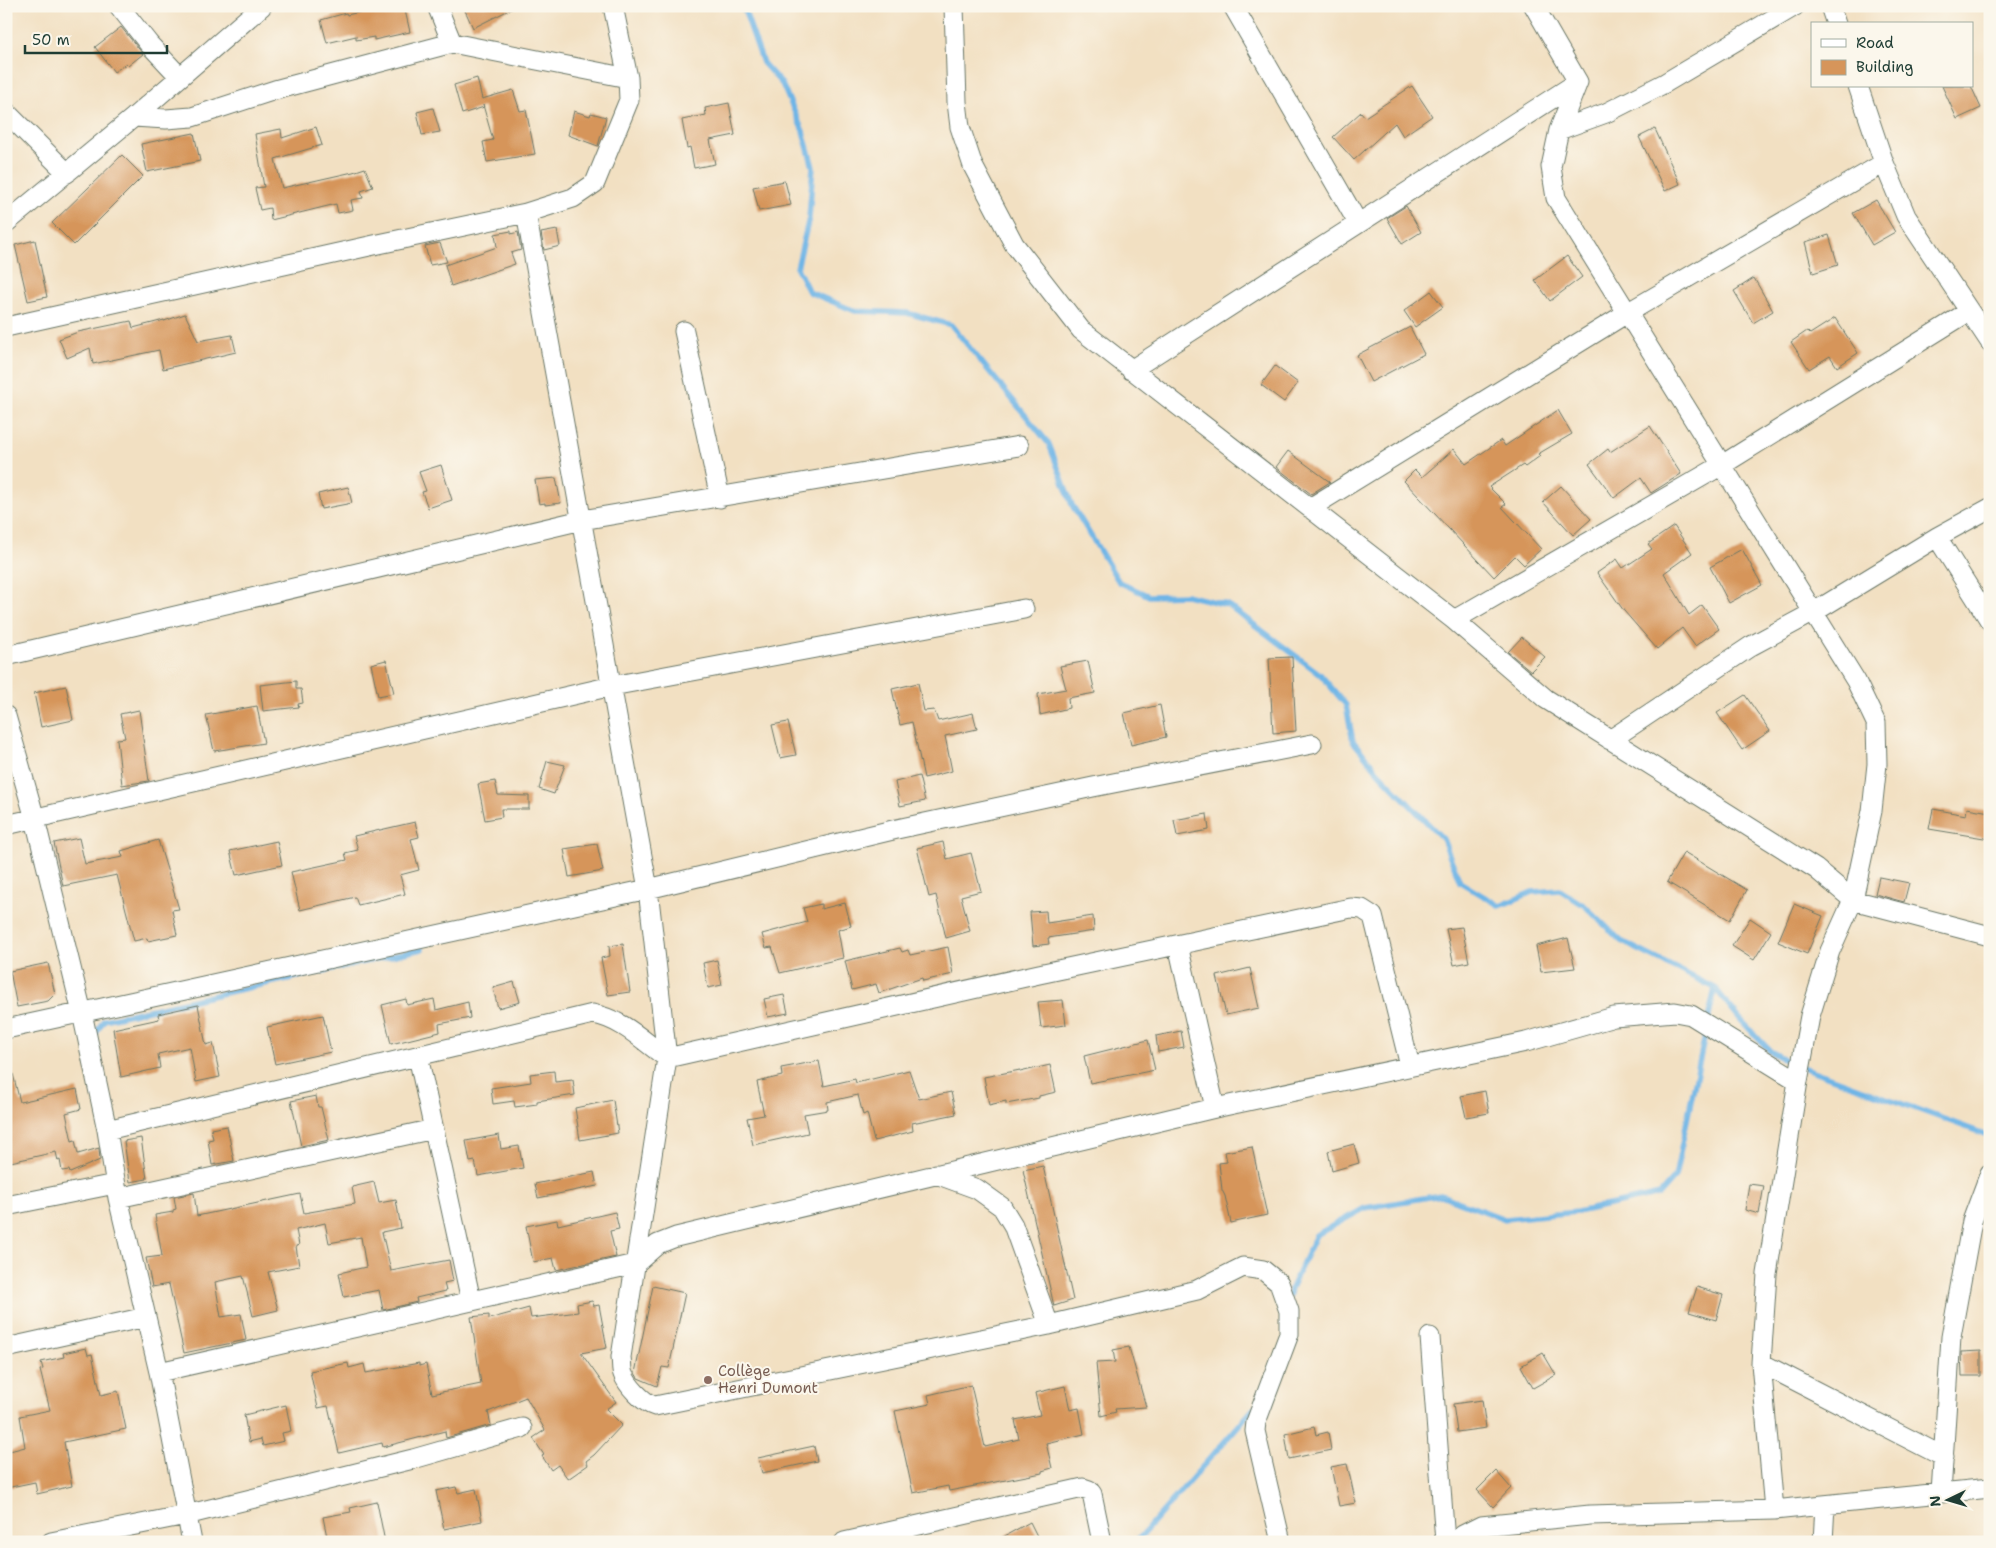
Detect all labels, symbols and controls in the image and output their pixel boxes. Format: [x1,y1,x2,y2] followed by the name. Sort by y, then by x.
[25,22,168,54] scale bar
[1811,22,1974,88] legend
[32,30,70,50] text: 50 m
[1856,33,1894,53] text: Road
[1856,57,1913,77] text: Building
[718,1361,818,1398] place label: Collège Henri Dumont
[702,1374,714,1386] marker: Collège Henri Dumont
[1924,1476,1974,1526] north arrow
[1926,1495,1944,1507] text: N

